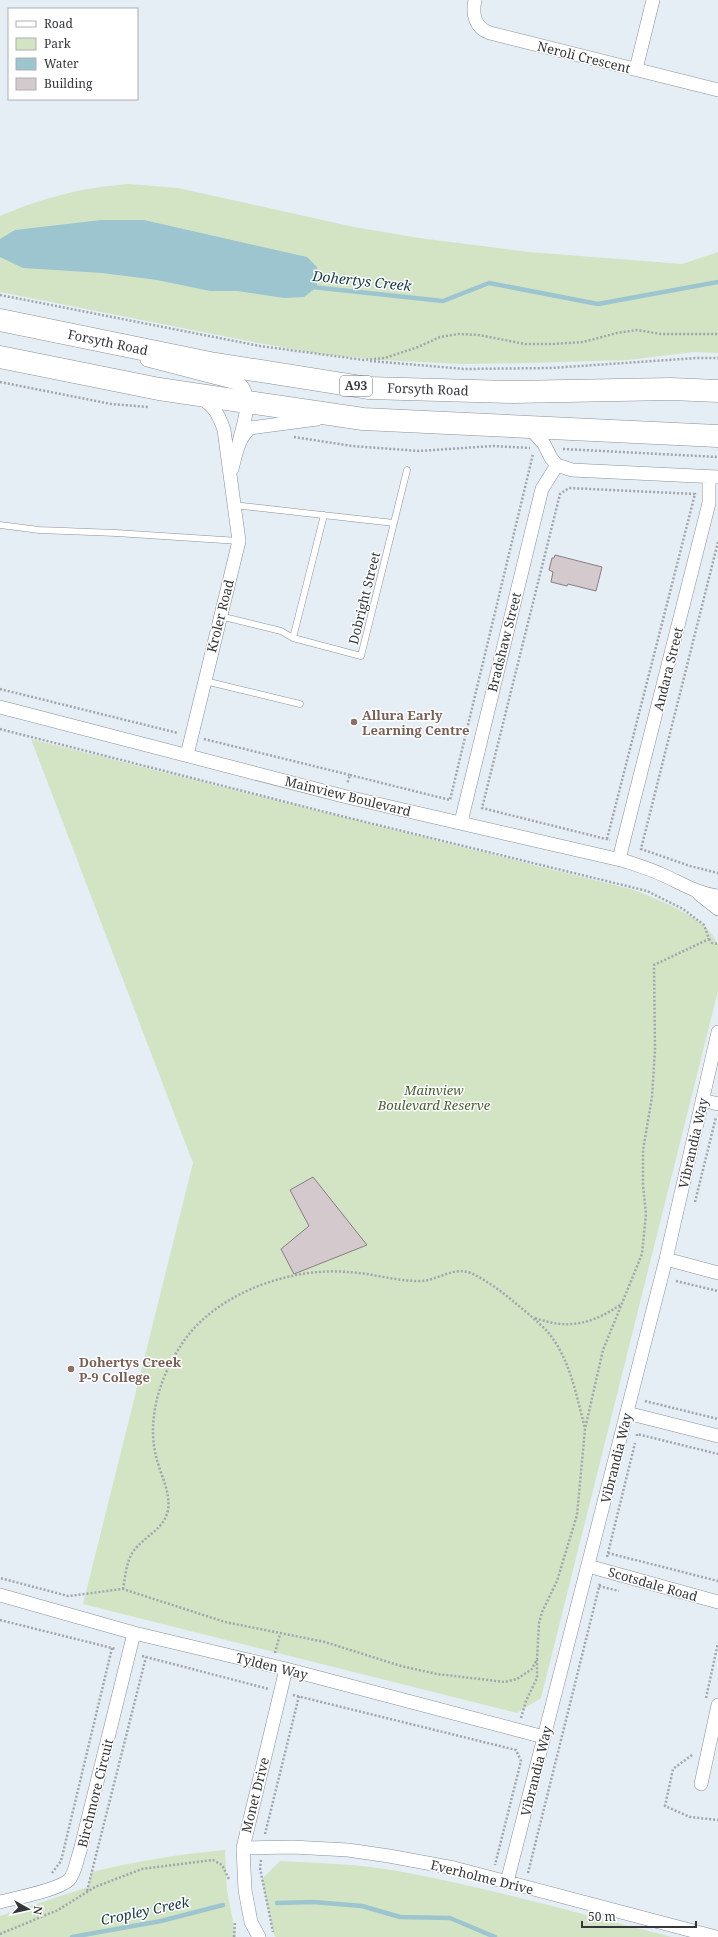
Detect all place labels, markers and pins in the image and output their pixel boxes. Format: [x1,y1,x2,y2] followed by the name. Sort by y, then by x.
[362,706,469,739] place label: Allura Early Learning Centre
[349,717,359,727] marker: Allura Early Learning Centre
[79,1353,182,1386] place label: Dohertys Creek P-9 College
[66,1364,76,1374] marker: Dohertys Creek P-9 College

